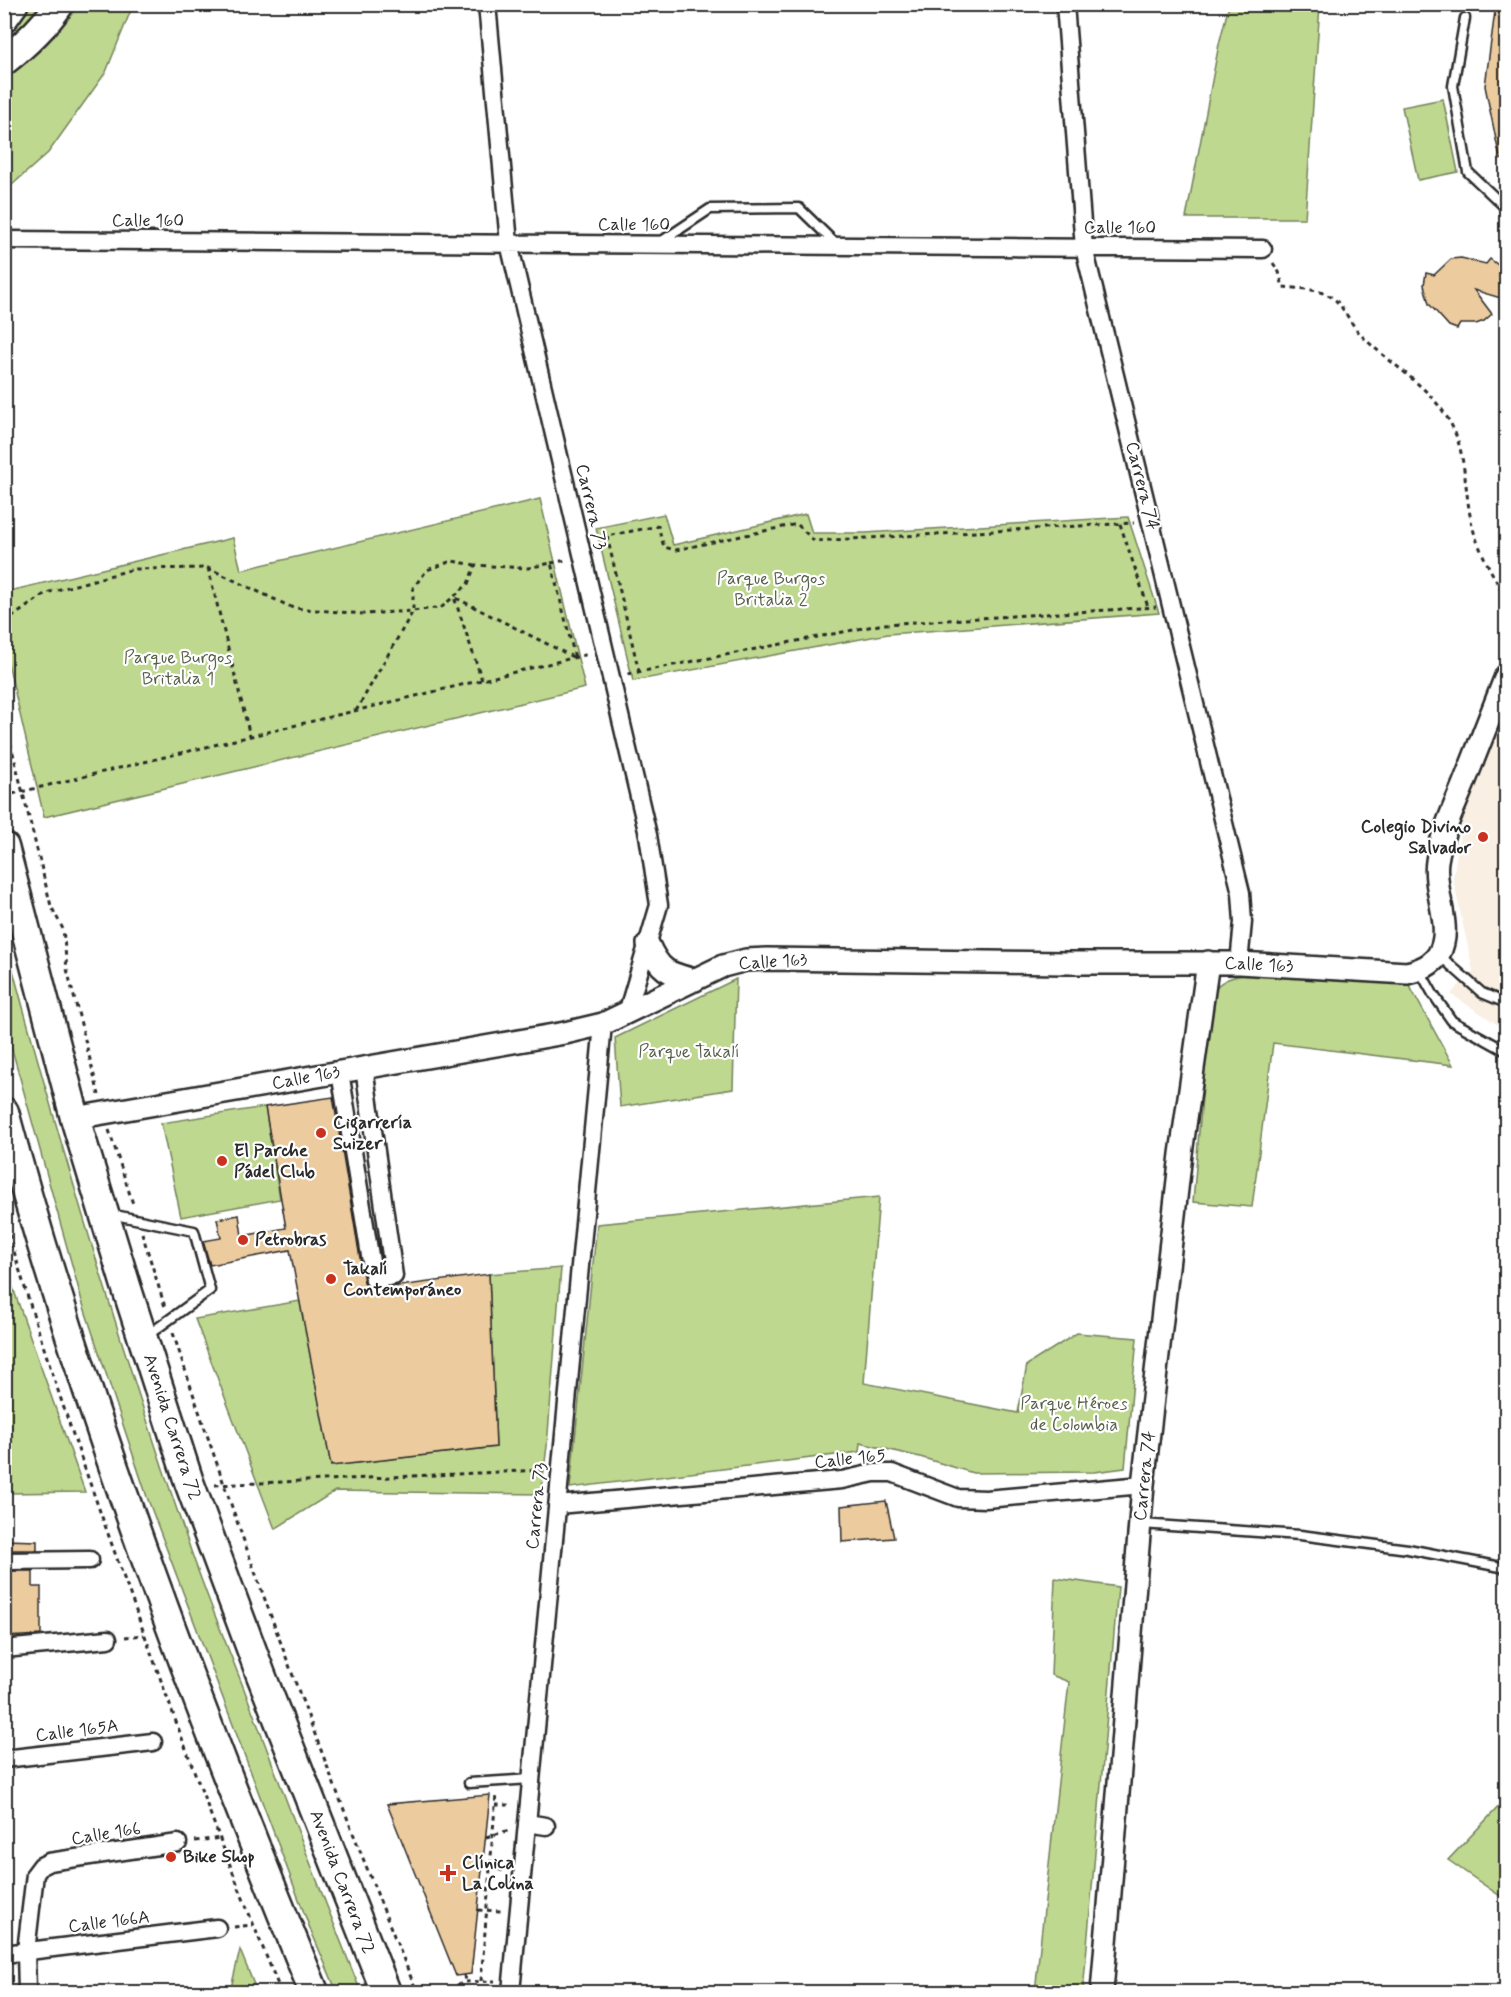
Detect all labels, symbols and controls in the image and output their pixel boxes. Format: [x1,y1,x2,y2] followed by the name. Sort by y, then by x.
[112,209,184,233] street label: Calle 160
[598,213,670,237] street label: Calle 160
[1084,216,1156,240] street label: Calle 160
[1119,439,1165,533] street label: Carrera 74
[569,462,613,553] street label: Carrera 73
[717,567,825,612] park label: Parque Burgos Britalia 2
[124,646,232,691] park label: Parque Burgos Britalia 1
[1361,815,1472,860] place label: Colegio Divino Salvador
[1476,830,1490,844] marker: Colegio Divino Salvador
[738,948,808,976] street label: Calle 163
[1224,951,1294,979] street label: Calle 163
[638,1040,740,1064] park label: Parque Takalí
[270,1060,342,1096] street label: Calle 163
[333,1111,412,1156] place label: Cigarrería Suizer
[314,1126,328,1140] marker: Cigarrería Suizer
[234,1139,315,1184] place label: El Parche Pádel Club
[215,1154,229,1168] marker: El Parche Pádel Club
[255,1228,326,1252] place label: Petrobras
[236,1233,250,1247] marker: Petrobras
[343,1257,461,1302] place label: Takalí Contemporáneo
[324,1272,338,1286] marker: Takalí Contemporáneo
[137,1351,207,1503] street label: Avenida Carrera 72
[1020,1392,1128,1437] park label: Parque Héroes de Colombia
[1128,1430,1162,1522] street label: Carrera 74
[813,1443,887,1475] street label: Calle 165
[521,1461,554,1551] street label: Carrera 73
[34,1714,120,1748] street label: Calle 165A
[304,1807,380,1957] street label: Avenida Carrera 72
[70,1817,142,1851] street label: Calle 166
[183,1845,255,1869] place label: Bike Shop
[164,1850,178,1864] marker: Bike Shop
[462,1851,534,1896] place label: Clínica La Colina
[439,1864,457,1882] marker: Clínica La Colina
[67,1905,151,1939] street label: Calle 166A

